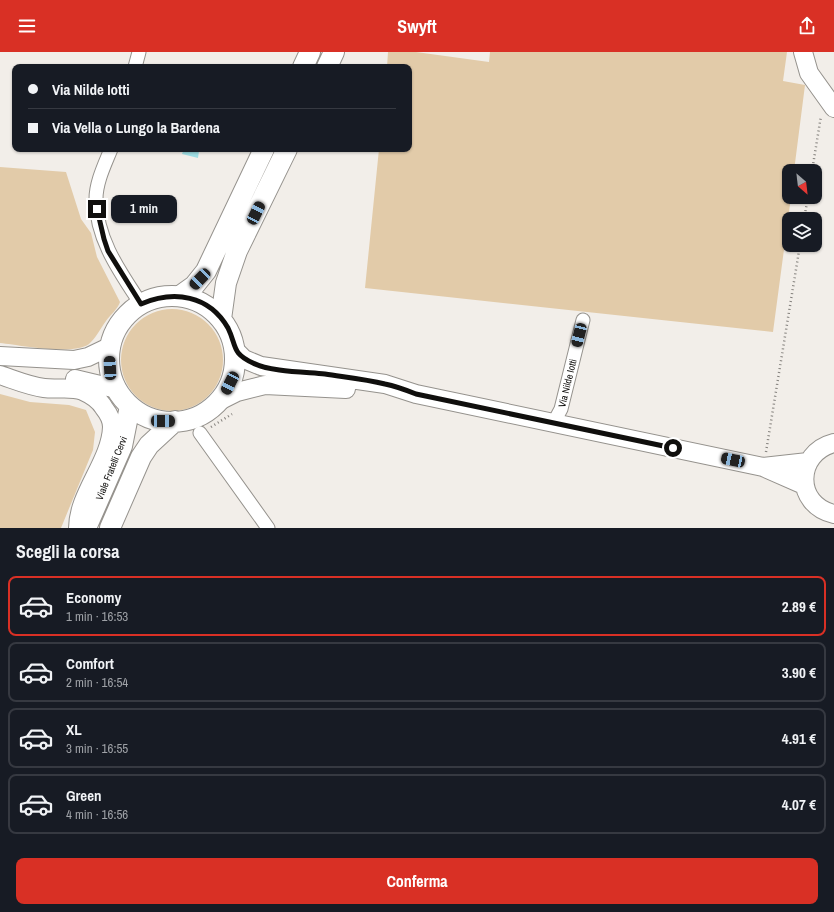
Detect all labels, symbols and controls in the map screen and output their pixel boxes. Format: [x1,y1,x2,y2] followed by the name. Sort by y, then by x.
[397,14,437,39] text: Swyft
[16,15,38,37] icon: menu
[796,15,818,37] icon: share
[52,79,130,100] text: Via Nilde Iotti
[52,117,220,138] text: Via Vella o Lungo la Bardena
[782,164,822,204] north arrow
[782,164,822,252] map controls
[111,195,177,223] callout: 1 min
[88,200,106,218] route end
[130,200,158,217] text: 1 min
[245,200,267,226] car
[782,212,822,252] button: layers
[187,266,213,292] car
[570,322,588,348] car
[103,356,117,380] car
[555,358,580,409] street label: Via Nilde Iotti
[219,370,241,396] car
[151,415,175,427] car
[93,434,130,502] street label: Viale Fratelli Cervi
[664,439,682,457] route start
[720,452,746,468] car
[16,539,119,564] text: Scegli la corsa
[66,587,121,608] text: Economy
[18,588,54,624] icon: car
[782,596,816,617] text: 2.89 €
[66,608,128,625] text: 1 min · 16:53
[66,653,114,674] text: Comfort
[18,654,54,690] icon: car
[782,662,816,683] text: 3.90 €
[66,674,128,691] text: 2 min · 16:54
[66,719,82,740] text: XL
[18,720,54,756] icon: car
[782,728,816,749] text: 4.91 €
[66,740,128,757] text: 3 min · 16:55
[66,785,102,806] text: Green
[18,786,54,822] icon: car
[782,794,816,815] text: 4.07 €
[66,806,128,823] text: 4 min · 16:56
[16,858,818,904] button: Conferma

